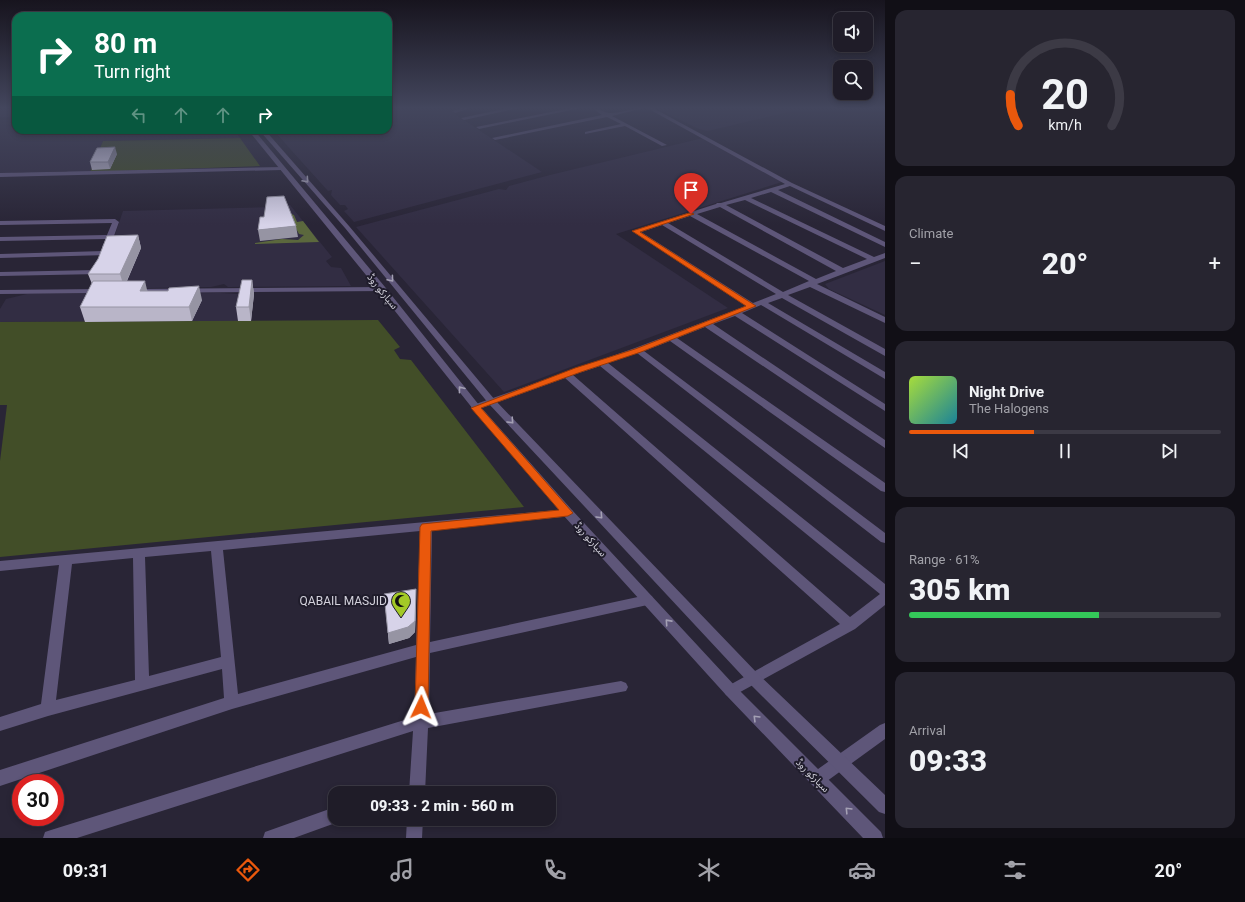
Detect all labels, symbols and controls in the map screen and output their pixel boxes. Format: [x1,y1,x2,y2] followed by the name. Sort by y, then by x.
[833,12,873,100] map controls
[833,12,873,52] button: sound
[94,27,157,60] text: 80 m
[28,28,80,80] icon: right
[833,60,873,100] button: search
[94,61,171,82] text: Turn right
[1041,70,1089,119] text: 20
[128,104,150,126] icon: left
[170,104,192,126] icon: ahead
[212,104,234,126] icon: ahead
[254,104,276,126] icon: right
[1048,116,1082,132] text: km/h
[674,173,708,214] pin
[302,176,309,183] one-way arrow
[680,179,702,201] icon: arrive
[909,226,953,241] text: Climate
[1042,246,1088,281] text: 20°
[909,251,922,276] text: −
[1209,251,1221,276] text: +
[364,272,400,312] street label: سپارکو روڈ
[386,275,393,282] one-way arrow
[969,383,1044,401] text: Night Drive
[459,386,466,393] one-way arrow
[969,401,1049,416] text: The Halogens
[506,416,514,424] one-way arrow
[950,440,972,462] icon: previous
[1054,440,1076,462] icon: pause
[1158,440,1180,462] icon: next
[595,511,603,519] one-way arrow
[572,520,609,559] street label: سپارکو روڈ
[909,552,979,567] text: Range · 61%
[909,572,1011,607] text: 305 km
[390,590,412,618] mosque icon: QABAIL MASJID
[300,594,387,608] place label: QABAIL MASJID
[665,620,672,627] one-way arrow
[400,686,442,728] position arrow
[753,715,761,723] one-way arrow
[909,723,946,738] text: Arrival
[909,743,987,778] text: 09:33
[793,757,831,795] street label: سپارکو روڈ
[12,774,64,826] speed limit sign: 30
[370,797,514,815] text: 09:33 · 2 min · 560 m
[845,807,852,815] one-way arrow
[234,856,262,884] icon: directions
[388,856,416,884] icon: music
[541,856,569,884] icon: phone
[695,856,723,884] icon: climate
[848,856,876,884] icon: car
[1001,856,1029,884] icon: filters
[63,860,109,881] text: 09:31
[1155,860,1182,881] text: 20°

